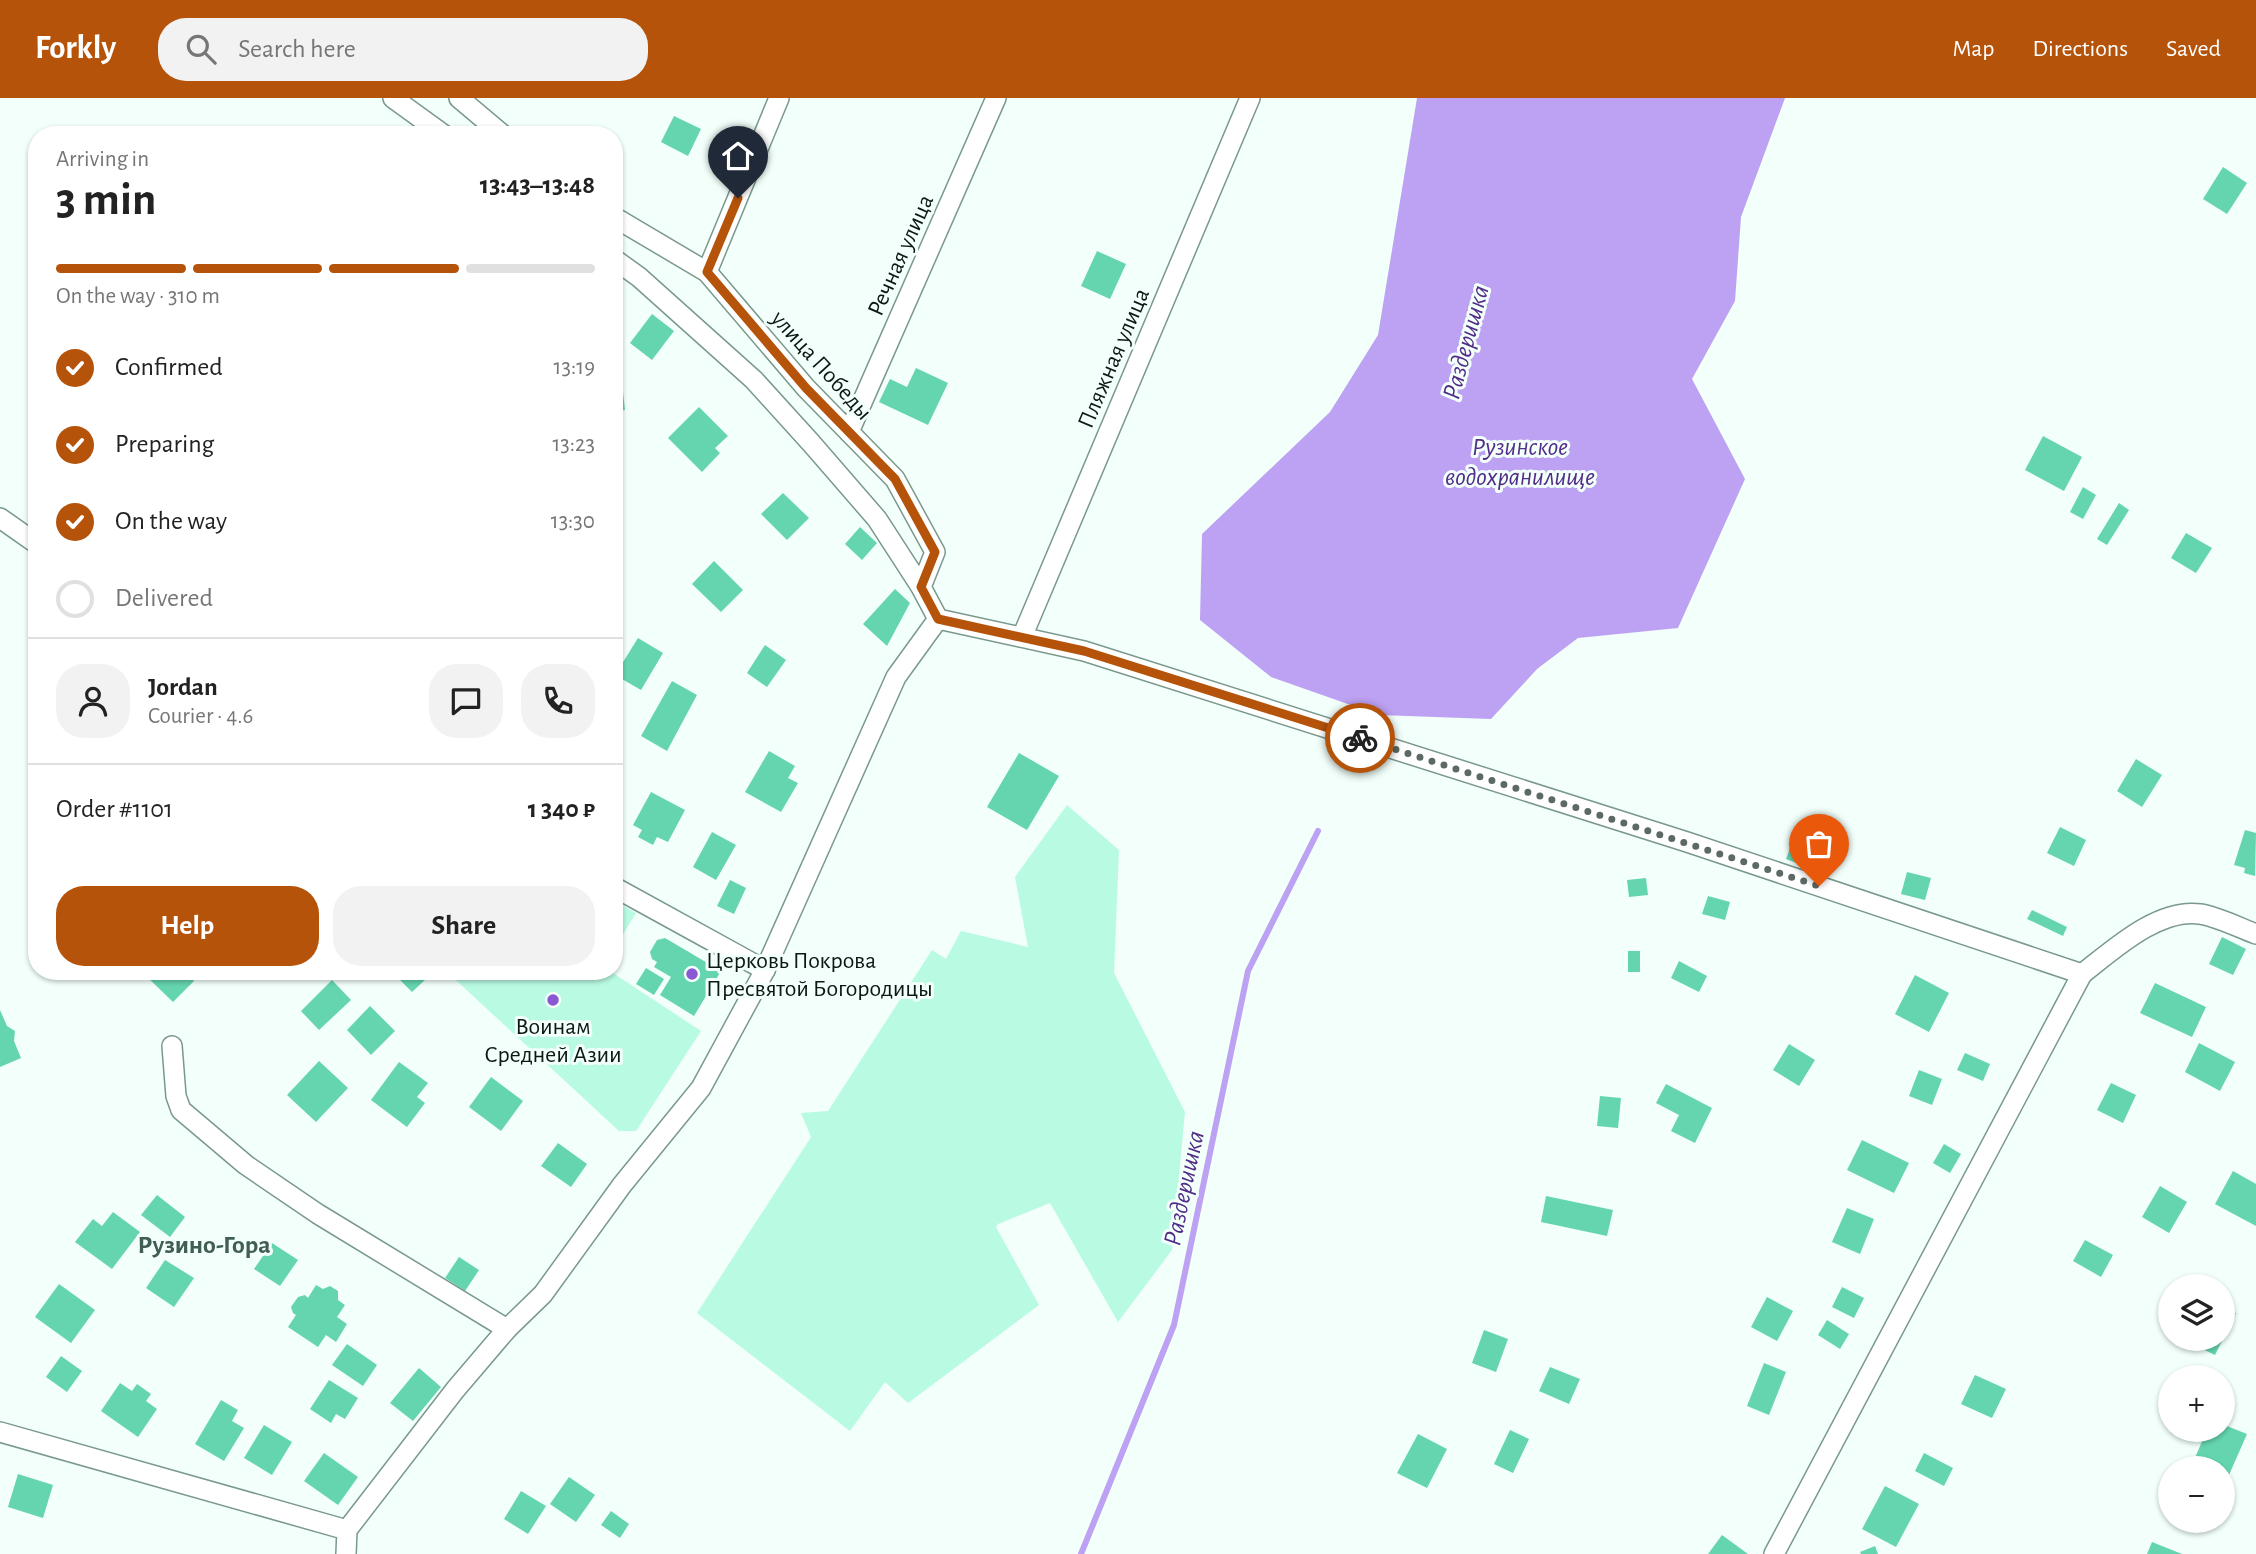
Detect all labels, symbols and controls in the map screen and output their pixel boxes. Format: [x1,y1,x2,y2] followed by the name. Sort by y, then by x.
[158,18,648,81] search box
[182,30,220,68] icon: search
[35,32,116,65] text: Forkly
[238,36,356,62] text: Search here
[1952,37,1994,61] text: Map
[2032,37,2128,61] text: Directions
[2166,37,2221,61] text: Saved
[708,126,768,198] pin
[719,137,757,175] icon: home
[56,148,149,171] text: Arriving in
[480,172,595,198] text: 13:43–13:48
[56,177,156,223] text: 3 min
[864,191,938,319] street label: Речная улица
[1438,282,1494,402] water label: Раздеришка
[56,285,220,308] text: On the way · 310 m
[1074,285,1154,432] street label: Пляжная улица
[766,306,876,425] street label: улица Победы
[56,349,94,387] icon: check
[115,354,223,380] text: Confirmed
[554,356,595,379] text: 13:19
[56,426,94,464] icon: check
[115,431,214,457] text: Preparing
[552,433,595,456] text: 13:23
[1445,434,1595,490] water label: Рузинское водохранилище
[56,503,94,541] icon: check
[115,508,227,534] text: On the way
[551,510,595,533] text: 13:30
[115,585,213,611] text: Delivered
[56,664,130,738] button: person
[429,664,503,738] button: chat
[521,664,595,738] button: phone
[148,674,218,700] text: Jordan
[1325,703,1395,773] courier
[148,705,253,728] text: Courier · 4.6
[1341,719,1379,757] icon: bike
[56,796,173,822] text: Order #1101
[528,796,595,822] text: 1 340 ₽
[1789,814,1849,886] pin
[1800,825,1838,863] icon: bag
[56,886,319,966] button: Help
[333,886,595,966] button: Share
[706,949,933,1001] place label: Церковь Покрова Пресвятой Богородицы
[684,966,700,982] marker: Церковь Покрова Пресвятой Богородицы
[545,992,561,1008] marker: Воинам Средней Азии
[484,1015,622,1067] place label: Воинам Средней Азии
[1159,1128,1209,1248] water label: Раздеришка
[137,1232,271,1258] district label: Рузино-Гора
[2158,1274,2235,1533] map controls
[2158,1274,2235,1351] button: layers
[2158,1365,2235,1442] button: +
[2158,1456,2235,1533] button: −

